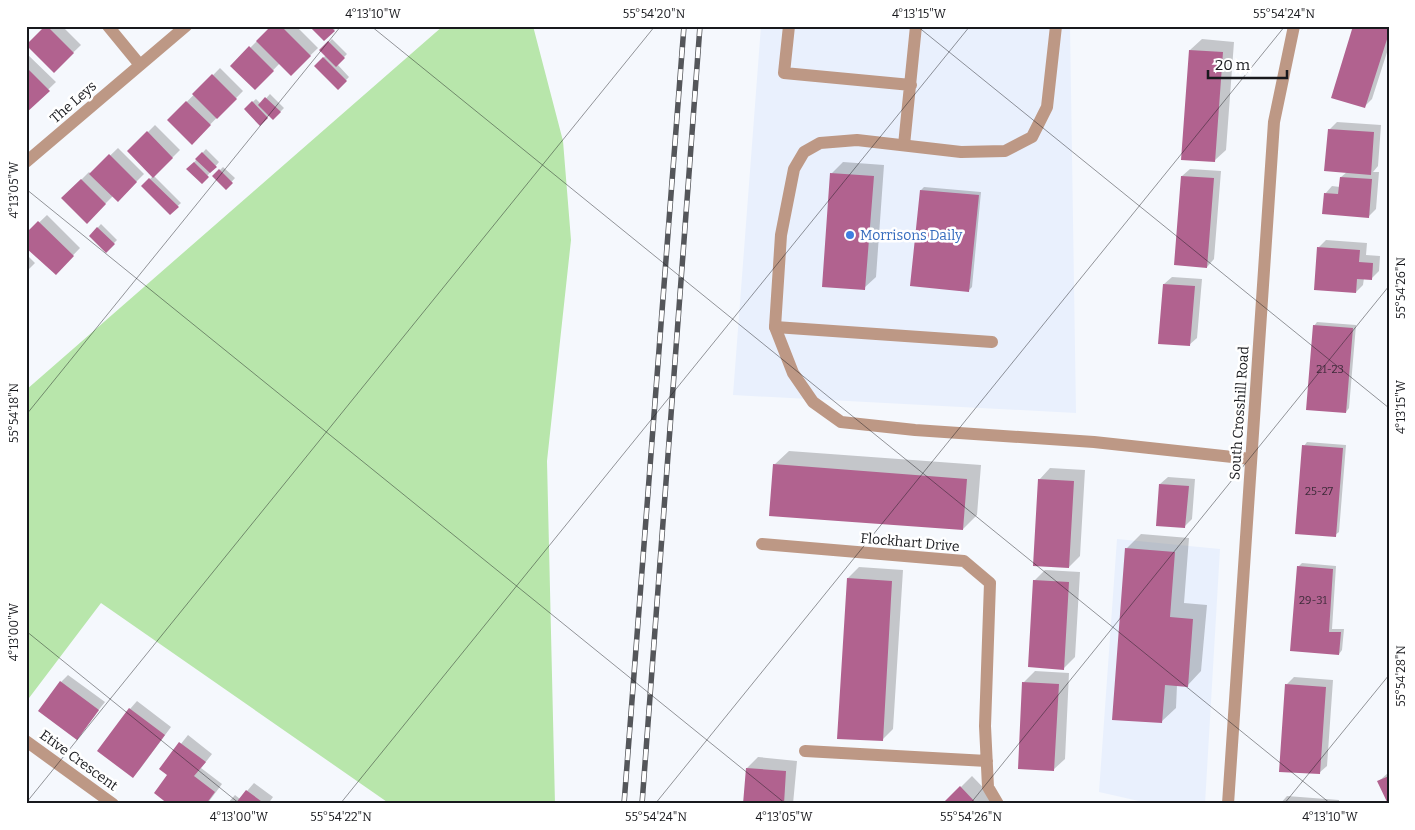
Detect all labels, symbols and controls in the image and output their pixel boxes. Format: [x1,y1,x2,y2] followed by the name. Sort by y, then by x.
[345,7,401,21] text: 4°13'10"W
[623,7,686,21] text: 55°54'20"N
[892,7,947,21] text: 4°13'15"W
[1253,7,1315,21] text: 55°54'24"N
[1208,48,1286,80] scale bar
[1215,56,1251,74] text: 20 m
[47,78,100,127] street label: The Leys
[7,161,21,219] text: 4°13'05"W
[860,227,963,244] place label: Morrisons Daily
[844,229,856,241] marker: Morrisons Daily
[1394,257,1408,319] text: 55°54'26"N
[1226,346,1253,480] street label: South Crosshill Road
[1316,363,1344,376] house number: 21-23
[1394,379,1408,434] text: 4°13'15"W
[7,382,21,443] text: 55°54'18"N
[1305,485,1334,498] house number: 25-27
[860,530,960,555] street label: Flockhart Drive
[1299,594,1328,607] house number: 29-31
[7,602,21,661] text: 4°13'00"W
[1394,645,1408,707] text: 55°54'28"N
[36,726,121,794] street label: Etive Crescent
[210,810,269,824] text: 4°13'00"W
[310,810,372,824] text: 55°54'22"N
[625,810,687,824] text: 55°54'24"N
[755,810,813,824] text: 4°13'05"W
[940,810,1002,824] text: 55°54'26"N
[1302,810,1358,824] text: 4°13'10"W

